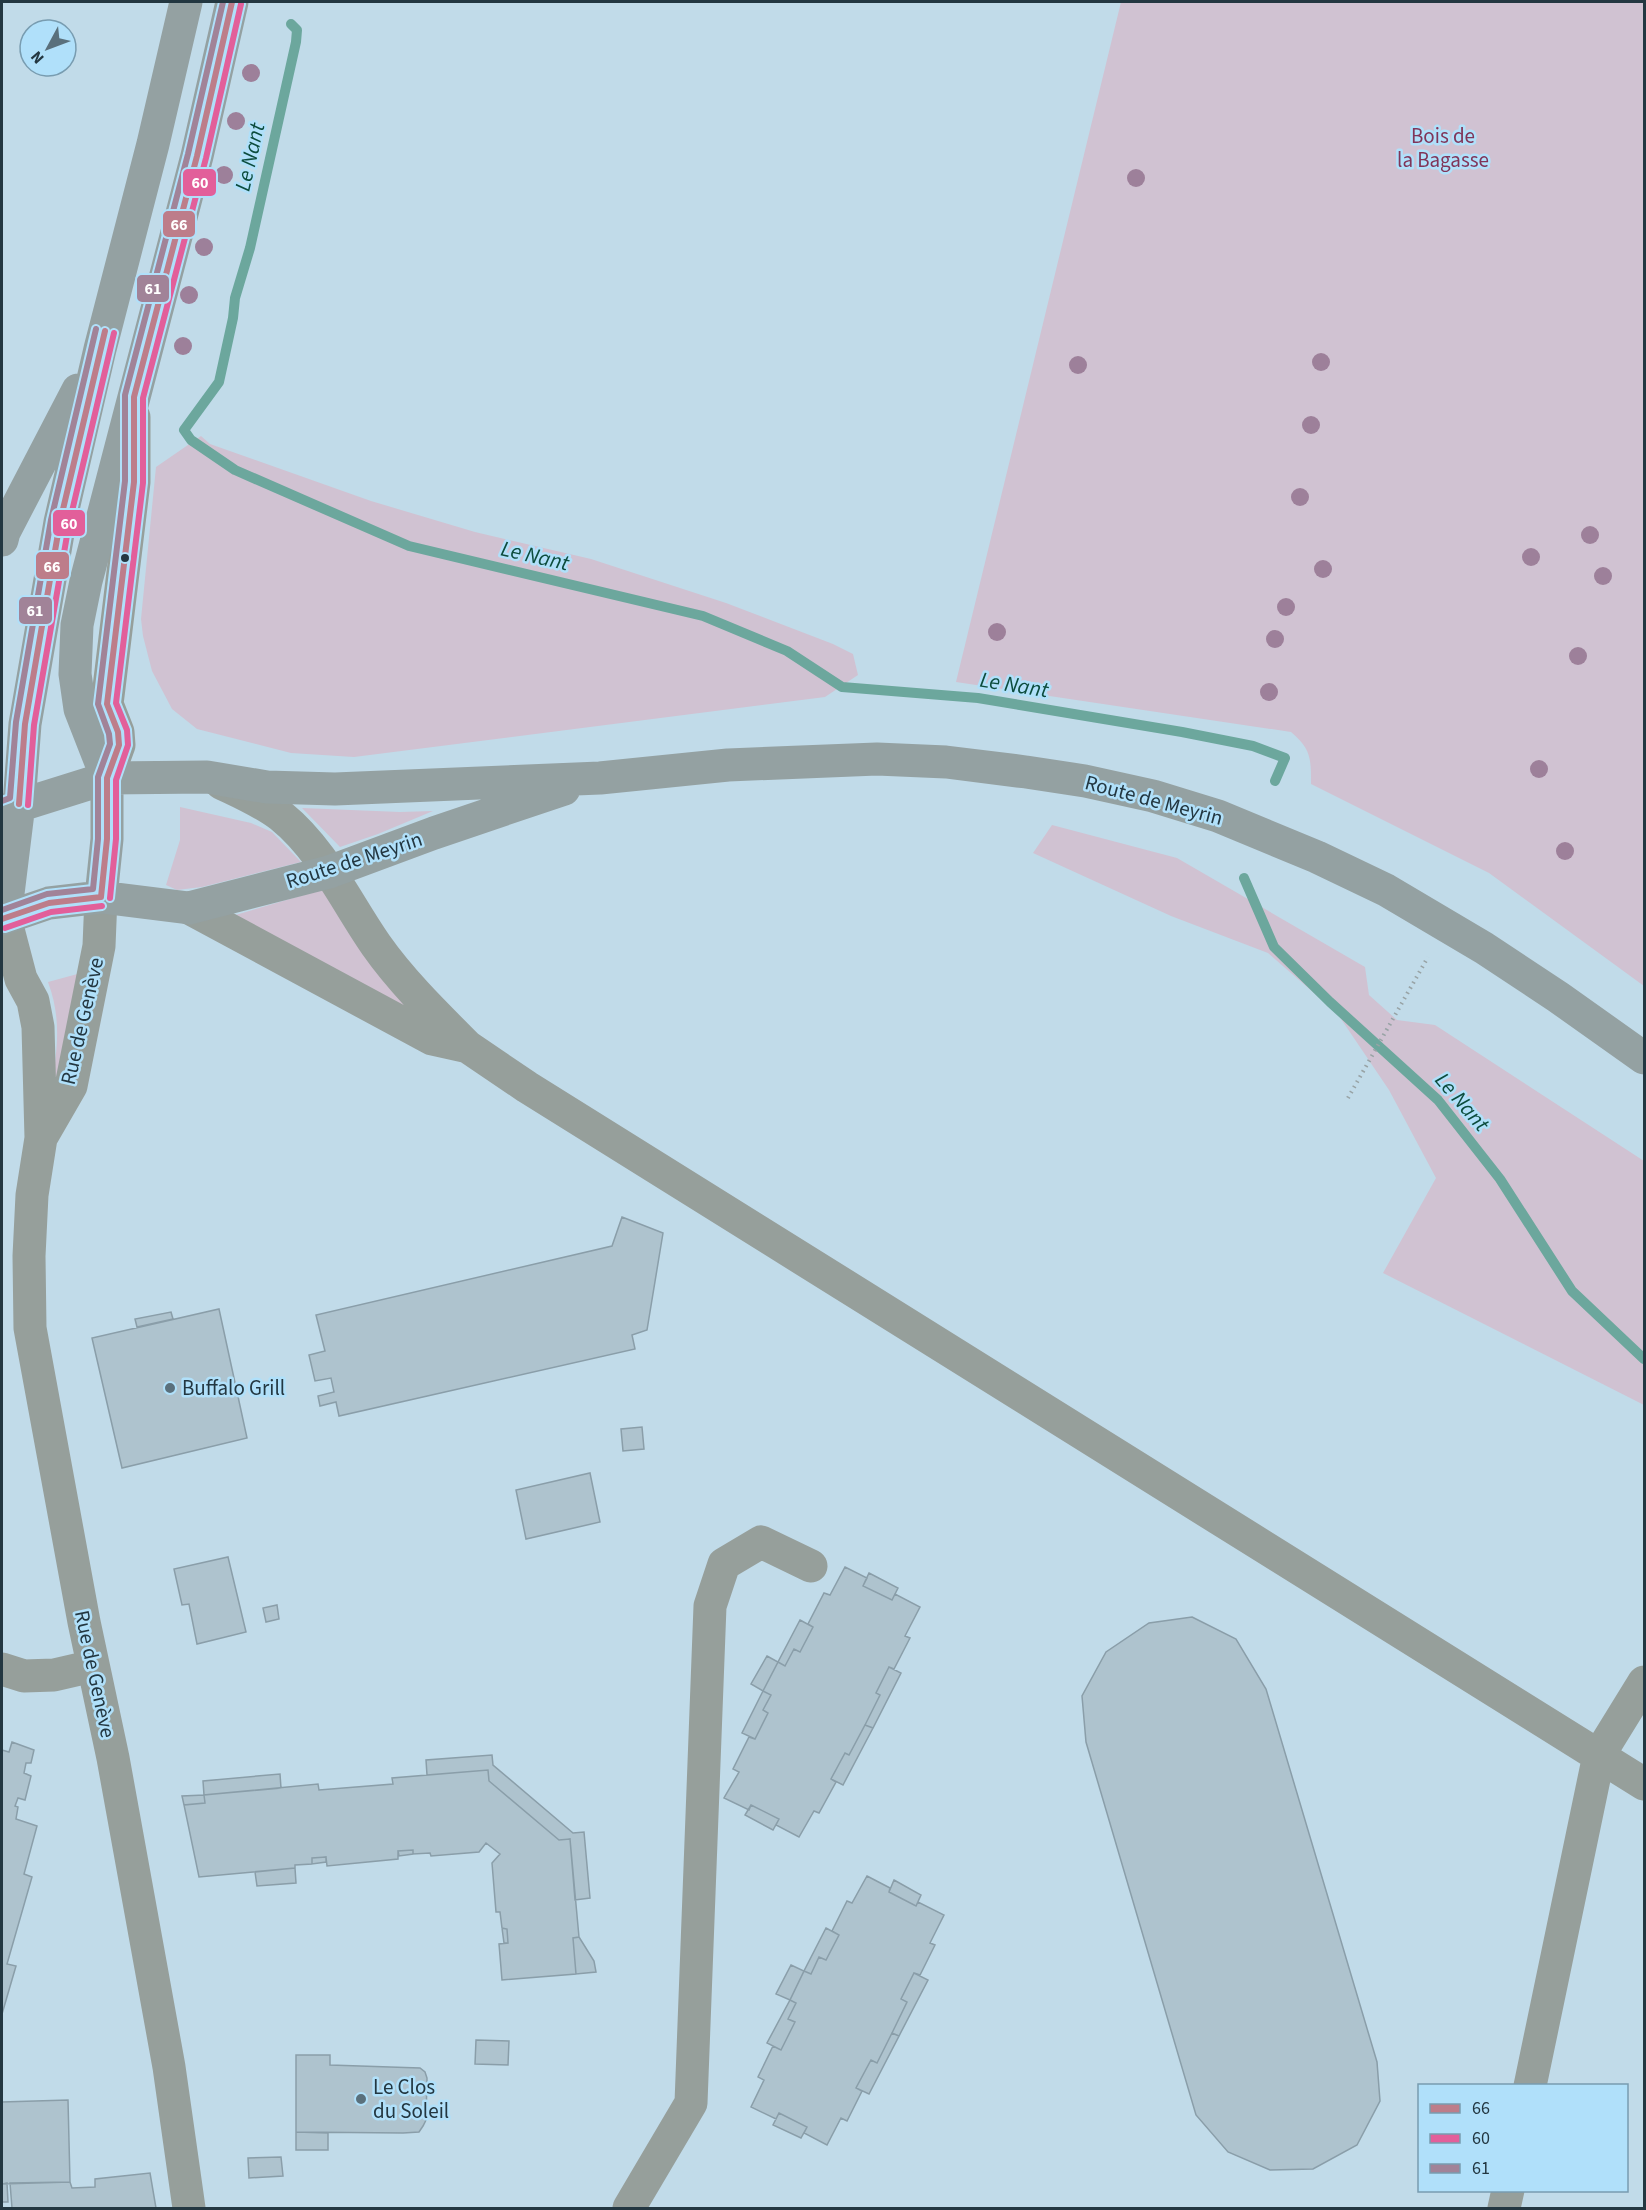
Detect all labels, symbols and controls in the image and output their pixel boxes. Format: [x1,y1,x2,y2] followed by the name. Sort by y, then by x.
[18,18,78,78] north arrow
[26,46,49,68] text: N
[227,119,274,194] water label: Le Nant
[1397,121,1489,175] park label: Bois de la Bagasse
[182,168,217,197] line badge: 60
[192,172,208,194] text: 60
[162,210,196,238] line badge: 66
[171,214,187,236] text: 66
[136,274,170,303] line badge: 61
[145,278,161,300] text: 61
[52,509,86,537] line badge: 60
[61,513,77,535] text: 60
[498,533,573,580] water label: Le Nant
[35,551,70,580] line badge: 66
[119,552,131,564] unlabelled marker
[44,556,60,578] text: 66
[18,596,53,625] line badge: 61
[27,600,43,622] text: 61
[977,664,1051,706] water label: Le Nant
[1082,767,1226,833] street label: Route de Meyrin
[282,824,426,896] street label: Route de Meyrin
[53,954,111,1088] street label: Rue de Genève
[1427,1065,1497,1139] water label: Le Nant
[182,1373,285,1403] place label: Buffalo Grill
[163,1381,177,1395] marker: Buffalo Grill
[67,1607,123,1741] street label: Rue de Genève
[373,2072,449,2126] place label: Le Clos du Soleil
[1418,2084,1628,2192] legend
[354,2092,368,2106] marker: Le Clos du Soleil
[1472,2096,1490,2121] text: 66
[1472,2126,1490,2151] text: 60
[1472,2156,1490,2181] text: 61

